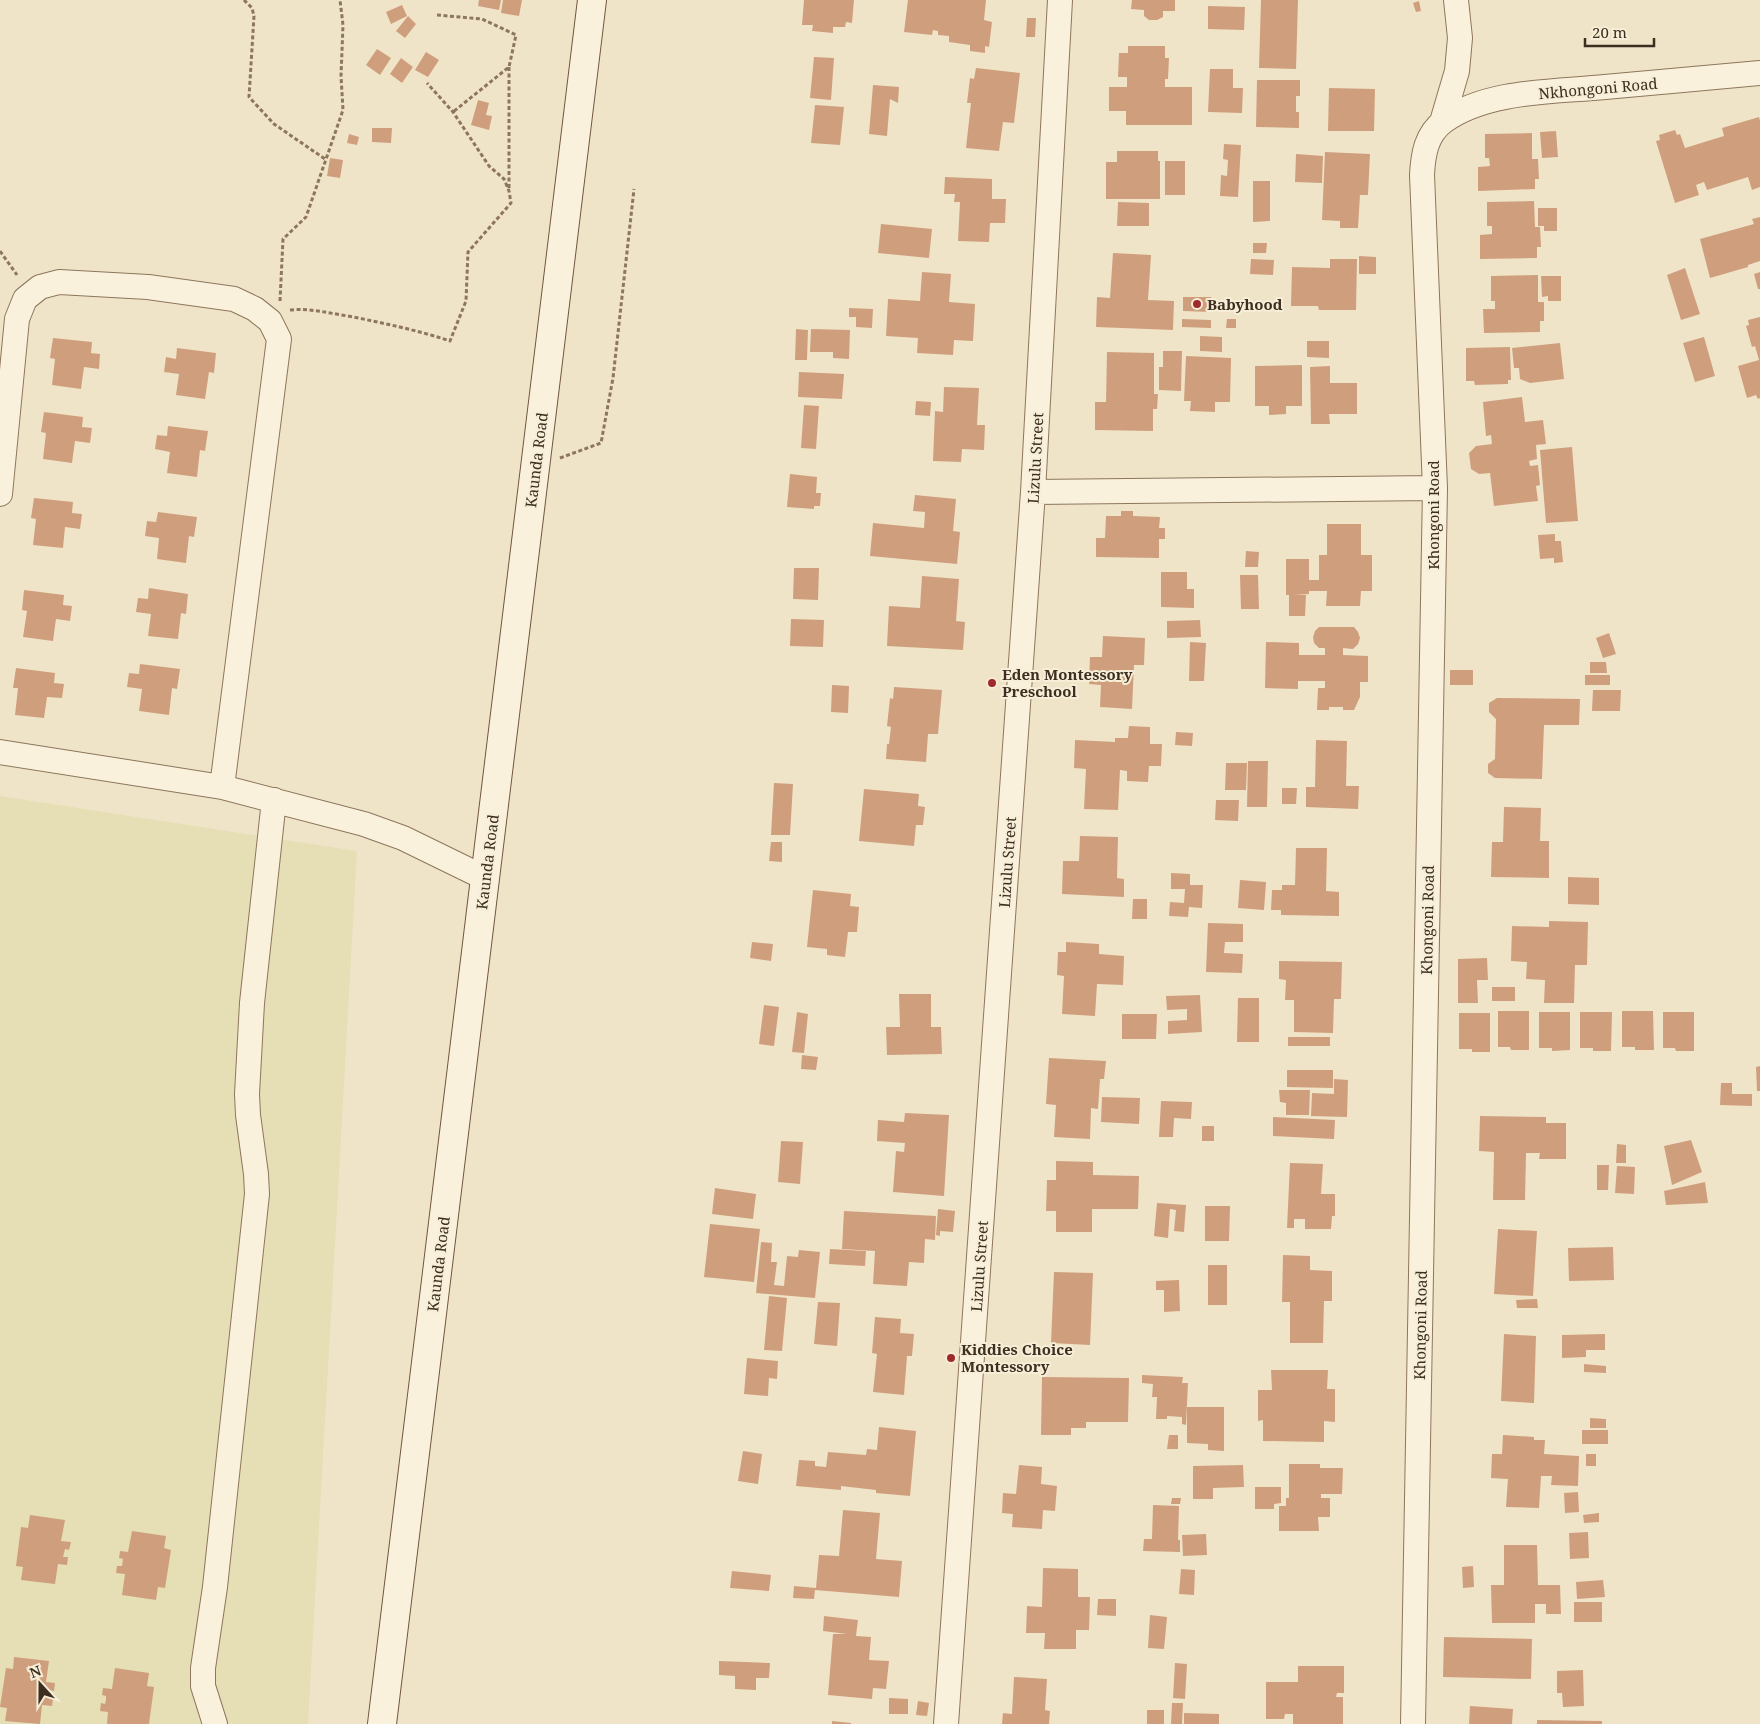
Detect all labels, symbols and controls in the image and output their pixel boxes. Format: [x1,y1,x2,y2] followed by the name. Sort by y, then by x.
[1585,15,1654,47] scale bar
[1592,22,1627,42] text: 20 m
[1538,73,1658,103] street label: Nkhongoni Road
[1207,294,1283,314] place label: Babyhood
[1191,298,1203,310] marker: Babyhood
[520,411,552,509] street label: Kaunda Road
[1023,412,1047,504] street label: Lizulu Street
[1423,460,1443,570] street label: Khongoni Road
[1002,664,1133,701] place label: Eden Montessory Preschool
[986,677,998,689] marker: Eden Montessory Preschool
[471,813,503,911] street label: Kaunda Road
[994,816,1020,908] street label: Lizulu Street
[1416,865,1438,975] street label: Khongoni Road
[422,1215,454,1313] street label: Kaunda Road
[966,1220,992,1312] street label: Lizulu Street
[1409,1270,1431,1380] street label: Khongoni Road
[961,1339,1073,1376] place label: Kiddies Choice Montessory
[945,1352,957,1364] marker: Kiddies Choice Montessory
[15,1659,65,1709] north arrow
[27,1661,44,1682] text: N

